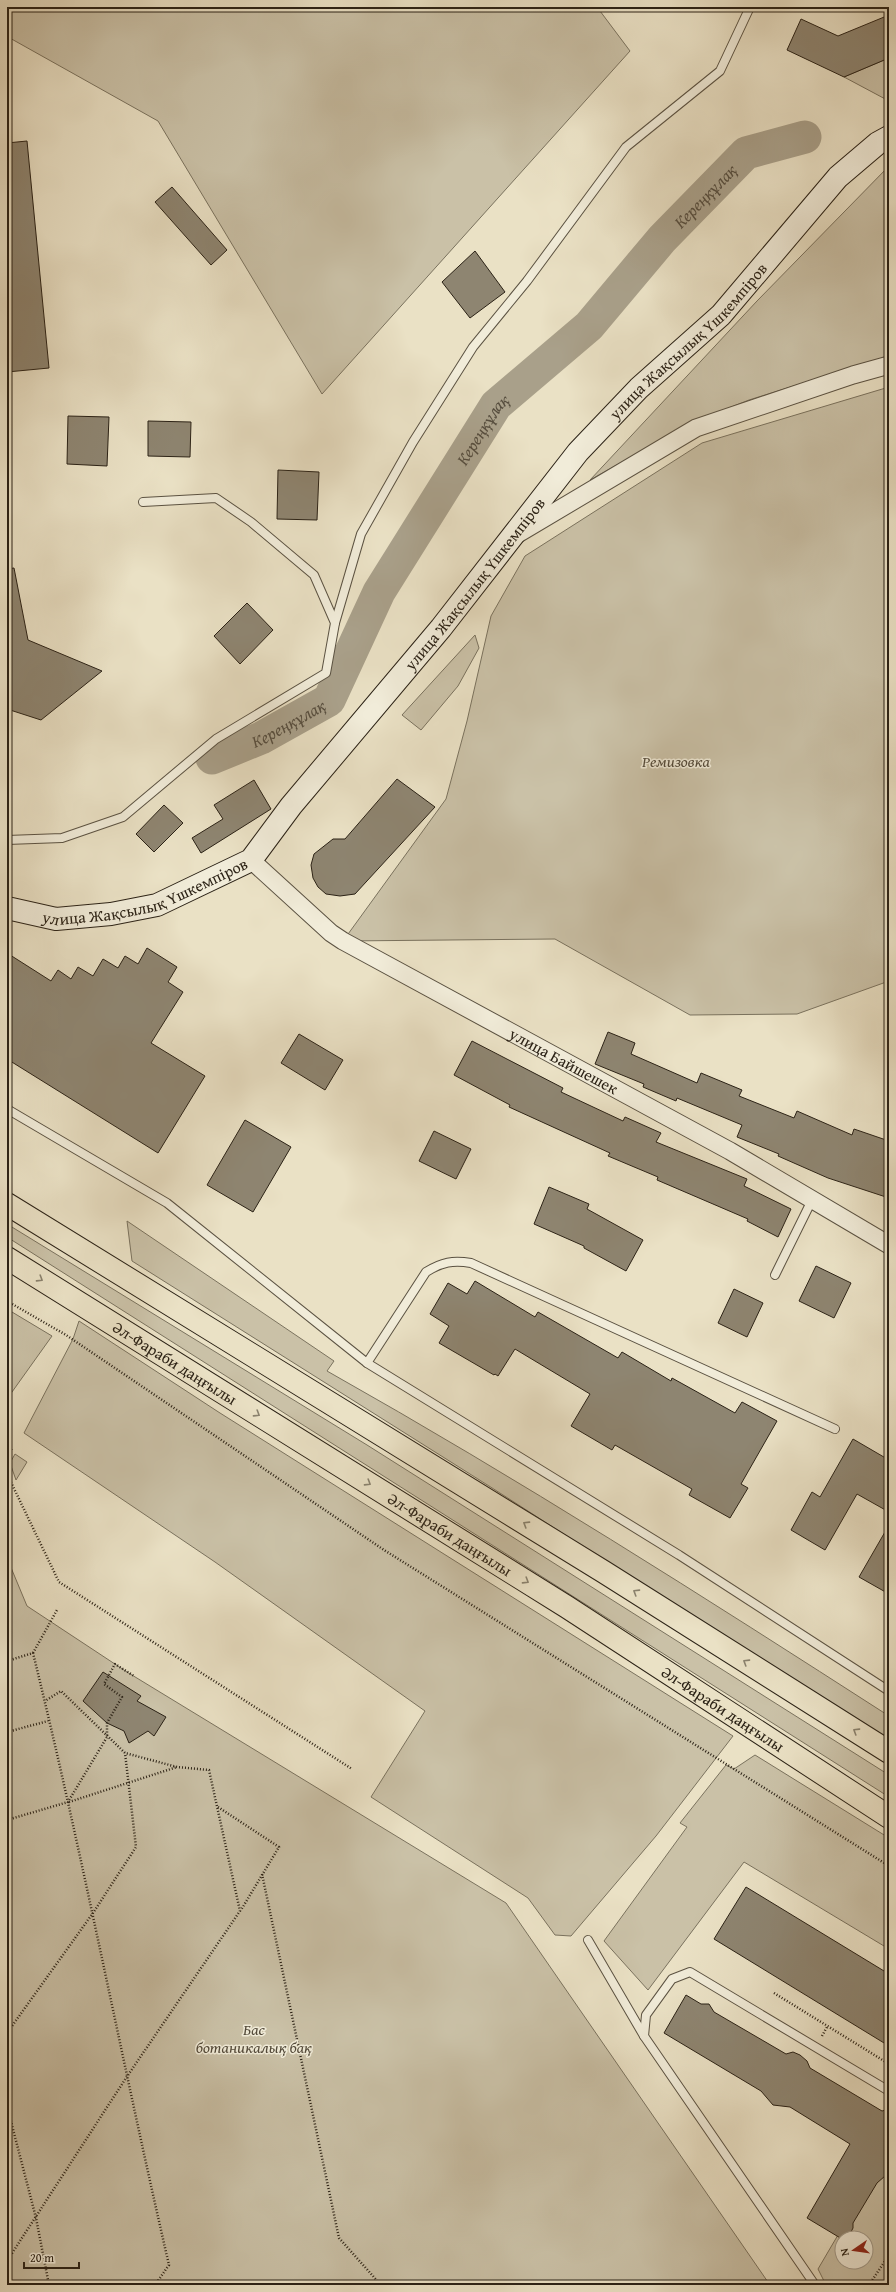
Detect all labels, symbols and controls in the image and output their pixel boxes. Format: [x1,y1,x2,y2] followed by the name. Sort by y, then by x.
[667,157,742,233] water label: Кереңқұлақ
[603,257,773,425] street label: улица Жақсылық Үшкемпіров
[449,387,515,469] water label: Кереңқұлақ
[398,492,551,676] street label: улица Жақсылық Үшкемпіров
[247,692,330,753] water label: Кереңқұлақ
[641,749,711,773] park label: Ремизовка
[39,851,252,931] street label: улица Жақсылық Үшкемпіров
[504,1021,623,1100] street label: улица Байшешек
[36,1274,43,1281] one-way arrow
[108,1315,242,1411] street label: Әл-Фараби даңғылы
[253,1409,260,1417] one-way arrow
[364,1478,371,1486] one-way arrow
[383,1486,517,1582] street label: Әл-Фараби даңғылы
[523,1521,530,1528] one-way arrow
[522,1576,529,1584] one-way arrow
[633,1589,640,1597] one-way arrow
[743,1659,750,1666] one-way arrow
[657,1660,789,1758] street label: Әл-Фараби даңғылы
[853,1728,860,1736] one-way arrow
[196,2017,312,2059] park label: Бас ботаникалық бақ
[834,2230,874,2270] north arrow
[24,2244,79,2270] scale bar
[835,2246,853,2258] text: N
[30,2249,54,2266] text: 20 m

